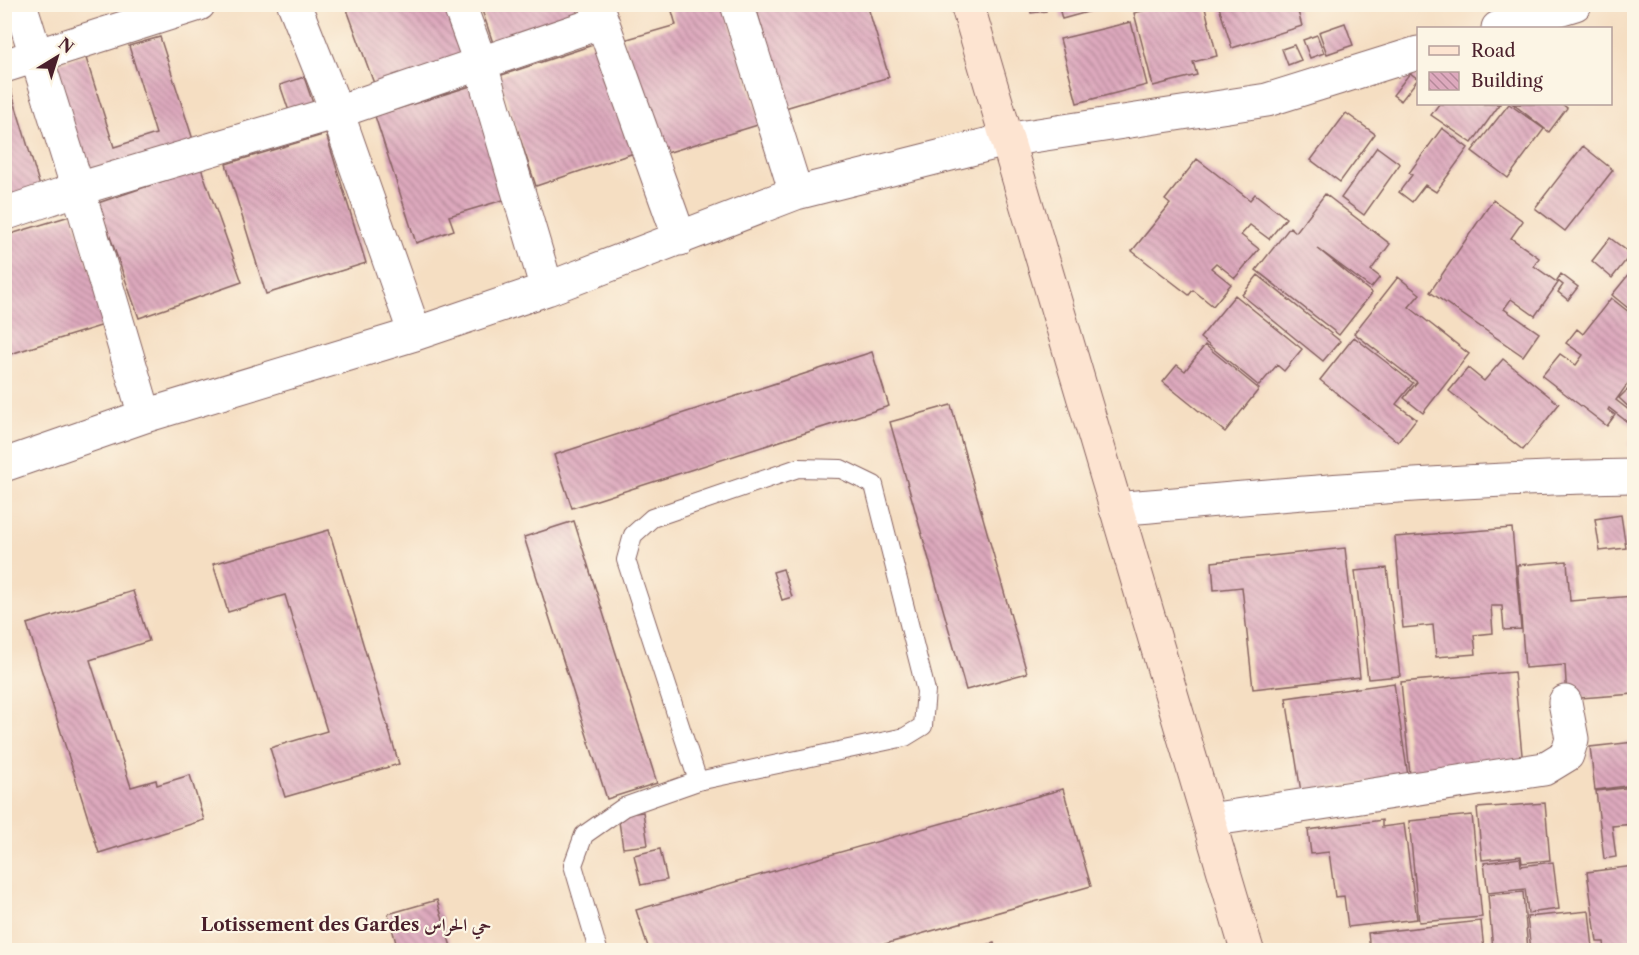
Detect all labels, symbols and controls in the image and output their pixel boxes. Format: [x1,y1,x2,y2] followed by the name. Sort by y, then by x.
[27,27,87,87] north arrow
[1417,27,1612,105] legend
[55,33,78,57] text: N
[1471,40,1516,62] text: Road
[1471,70,1543,92] text: Building
[201,914,491,940] district label: Lotissement des Gardes حي الحراس

